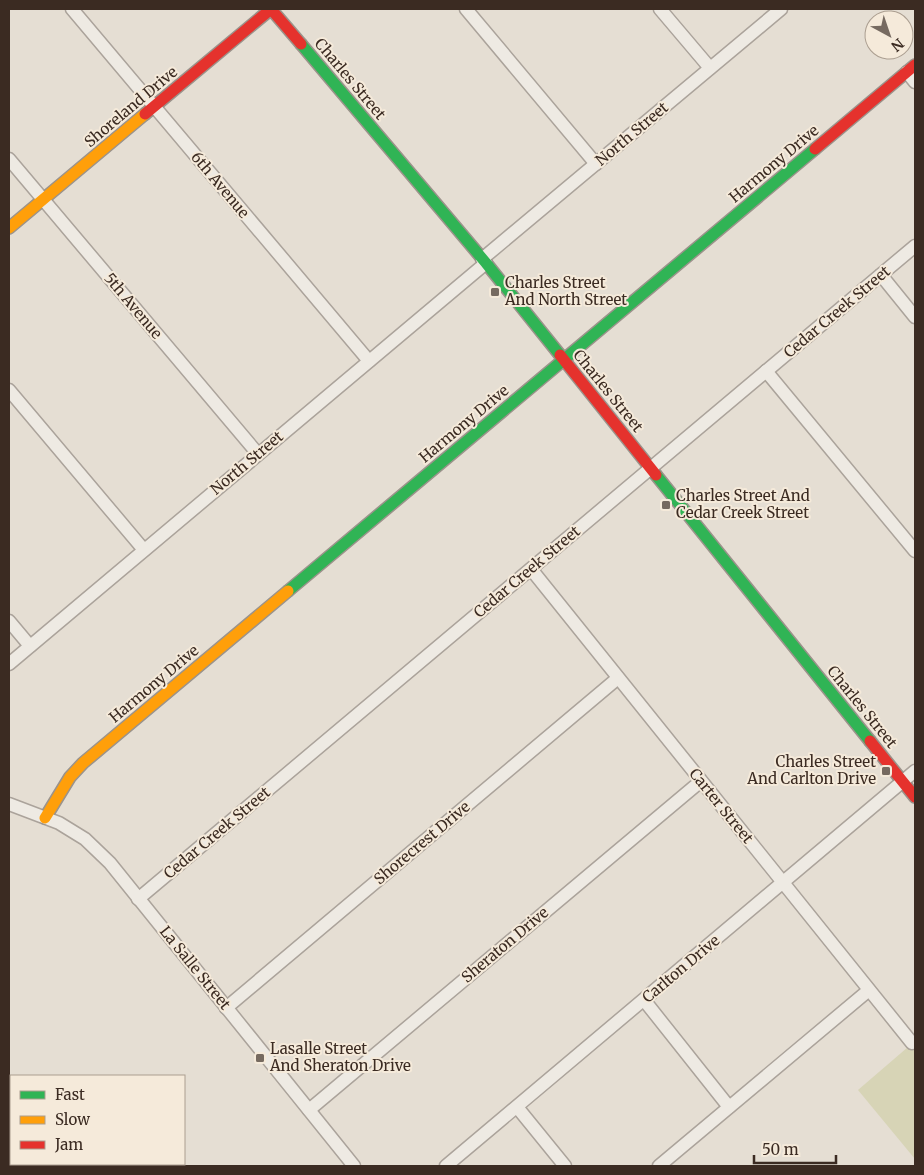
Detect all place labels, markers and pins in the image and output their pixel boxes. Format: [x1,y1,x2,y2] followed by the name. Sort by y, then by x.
[504,273,627,309] place label: Charles Street And North Street
[489,286,501,298] marker: Charles Street And North Street
[676,486,810,522] place label: Charles Street And Cedar Creek Street
[660,499,672,511] marker: Charles Street And Cedar Creek Street
[746,752,876,788] place label: Charles Street And Carlton Drive
[880,765,892,777] marker: Charles Street And Carlton Drive
[269,1039,411,1075] place label: Lasalle Street And Sheraton Drive
[254,1052,266,1064] marker: Lasalle Street And Sheraton Drive

